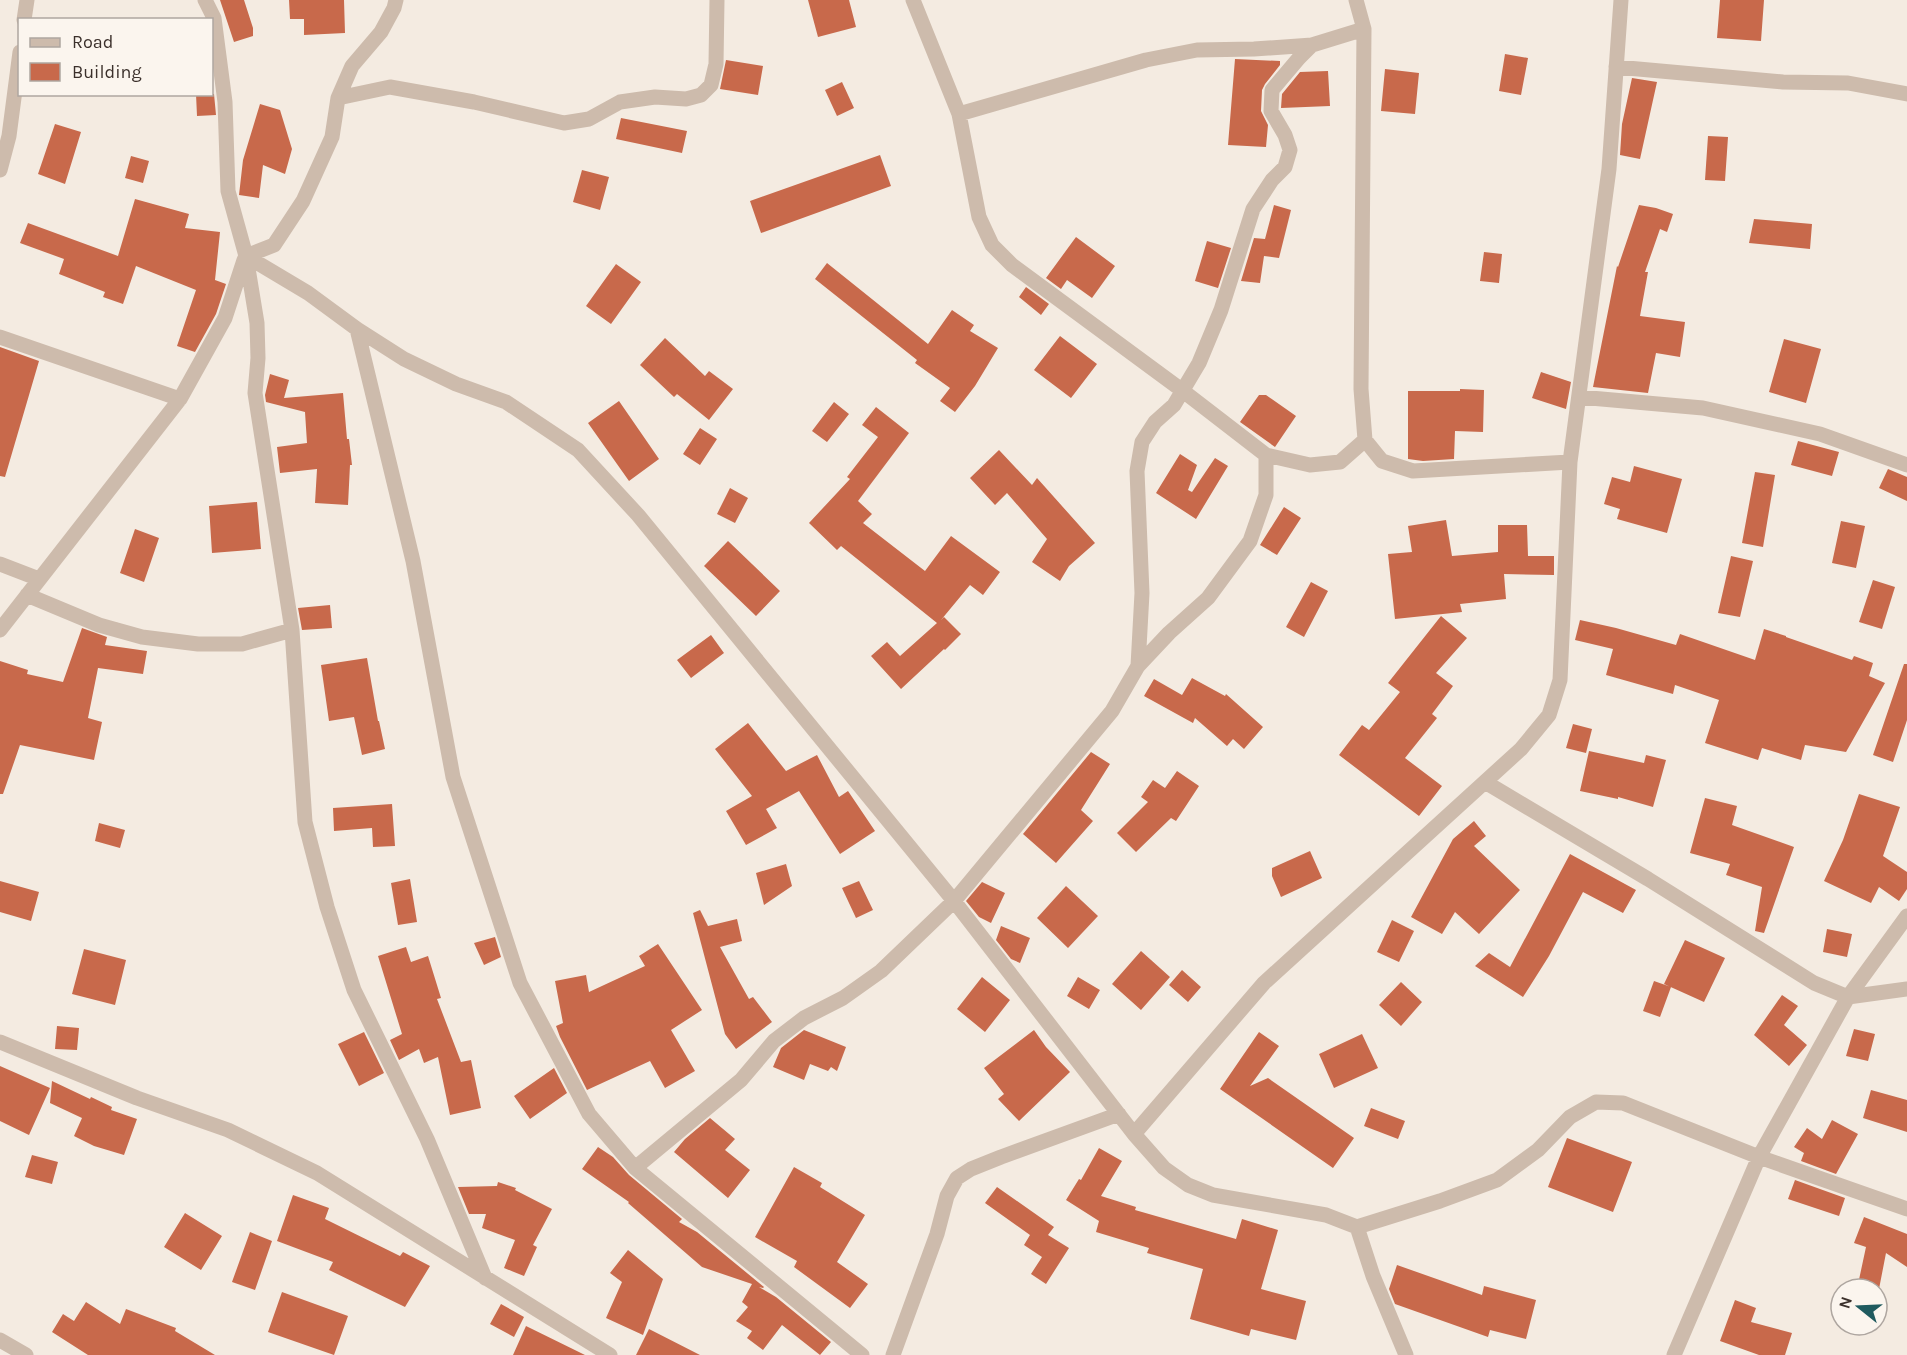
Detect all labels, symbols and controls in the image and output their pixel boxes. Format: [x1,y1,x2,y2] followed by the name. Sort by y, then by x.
[18,18,213,96] legend
[72,31,113,53] text: Road
[72,61,142,83] text: Building
[1829,1277,1889,1337] north arrow
[1834,1294,1856,1311] text: N

